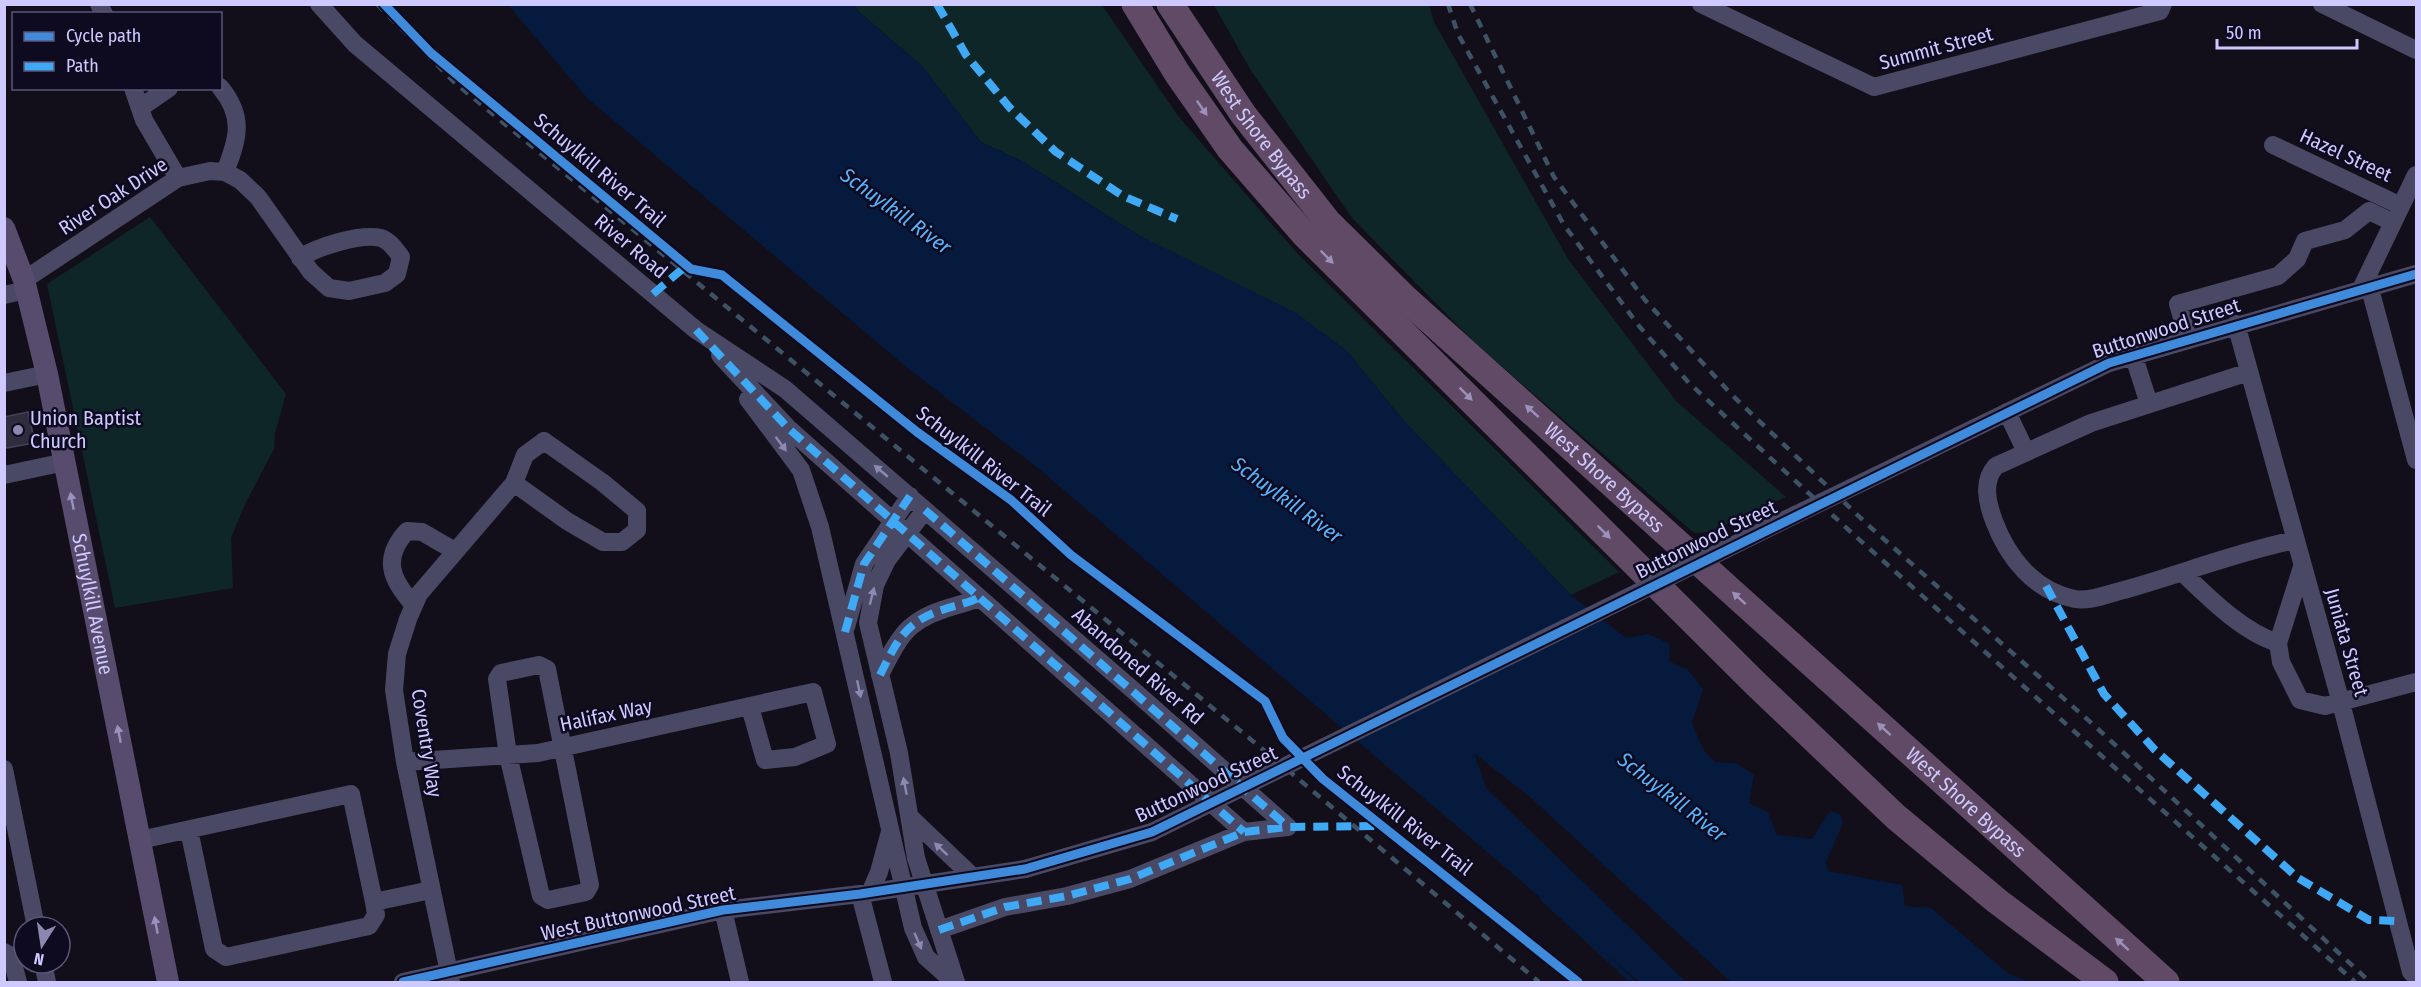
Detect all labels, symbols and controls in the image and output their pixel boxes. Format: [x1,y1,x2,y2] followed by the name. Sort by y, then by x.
[12,12,222,90] legend
[2217,12,2356,50] scale bar
[1877,21,1996,75] street label: Summit Street
[2226,22,2262,44] text: 50 m
[66,25,141,47] text: Cycle path
[66,55,99,77] text: Path
[1206,67,1317,204] street label: West Shore Bypass
[1195,101,1207,116] one-way arrow
[529,108,671,232] street label: Schuylkill River Trail
[2296,123,2396,187] street label: Hazel Street
[54,152,172,240] street label: River Oak Drive
[835,162,957,260] water label: Schuylkill River
[590,209,672,283] street label: River Road
[1320,250,1335,264] one-way arrow
[2089,293,2243,363] street label: Buttonwood Street
[1458,387,1473,401] one-way arrow
[912,401,1056,521] street label: Schuylkill River Trail
[1525,405,1540,418] one-way arrow
[30,406,142,453] place label: Union Baptist Church
[1540,417,1670,538] street label: West Shore Bypass
[11,423,25,437] marker: Union Baptist Church
[775,437,787,452] one-way arrow
[1226,451,1348,549] water label: Schuylkill River
[874,465,889,478] one-way arrow
[67,492,77,511] one-way arrow
[1632,494,1781,584] street label: Buttonwood Street
[1597,524,1611,539] one-way arrow
[67,531,119,677] street label: Schuylkill Avenue
[2320,585,2374,699] street label: Juniata Street
[867,587,877,605] one-way arrow
[1732,592,1747,605] one-way arrow
[1067,602,1209,730] street label: Abandoned River Rd
[855,679,864,698] one-way arrow
[407,687,447,799] street label: Coventry Way
[558,693,654,736] street label: Halifax Way
[1877,723,1892,736] one-way arrow
[114,724,123,743] one-way arrow
[1131,740,1281,827] street label: Buttonwood Street
[1901,742,2031,862] street label: West Shore Bypass
[1612,746,1732,848] water label: Schuylkill River
[1333,760,1477,880] street label: Schuylkill River Trail
[900,777,909,796] one-way arrow
[934,842,948,856] one-way arrow
[538,881,738,945] street label: West Buttonwood Street
[12,915,72,975] north arrow
[151,916,160,935] one-way arrow
[914,932,923,949] one-way arrow
[2115,938,2130,951] one-way arrow
[32,949,46,969] text: N

